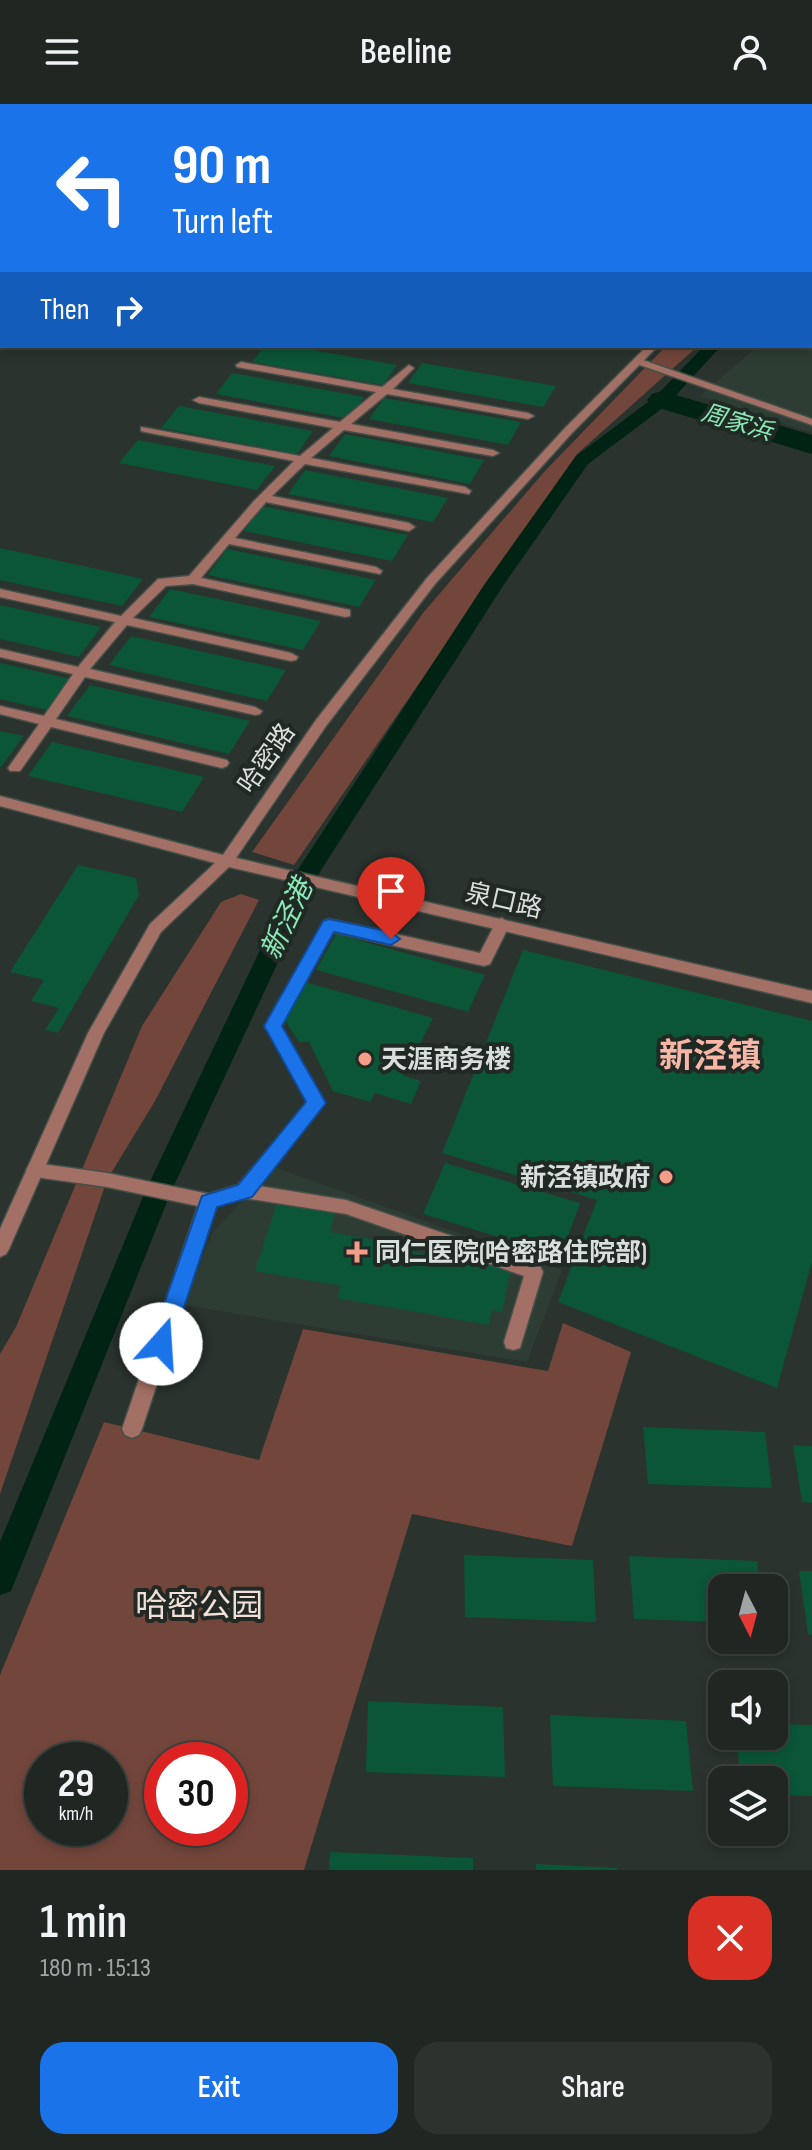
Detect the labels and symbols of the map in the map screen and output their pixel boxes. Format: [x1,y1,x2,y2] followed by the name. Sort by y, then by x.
[698,398,777,447] water label: 周家浜
[232,718,302,800] street label: 哈密路
[357,857,425,939] pin
[255,871,322,965] water label: 新泾港
[462,878,545,925] street label: 泉口路
[659,1036,761,1077] district label: 新泾镇
[381,1045,511,1076] place label: 天涯商务楼
[356,1050,374,1068] marker: 天涯商务楼
[520,1163,650,1194] place label: 新泾镇政府
[657,1168,675,1186] marker: 新泾镇政府
[375,1238,647,1269] place label: 同仁医院(哈密路住院部)
[346,1241,368,1263] marker: 同仁医院(哈密路住院部)
[119,1302,203,1386] position arrow
[708,1574,788,1654] north arrow
[135,1587,263,1626] park label: 哈密公园
[144,1742,248,1846] speed limit sign: 30

